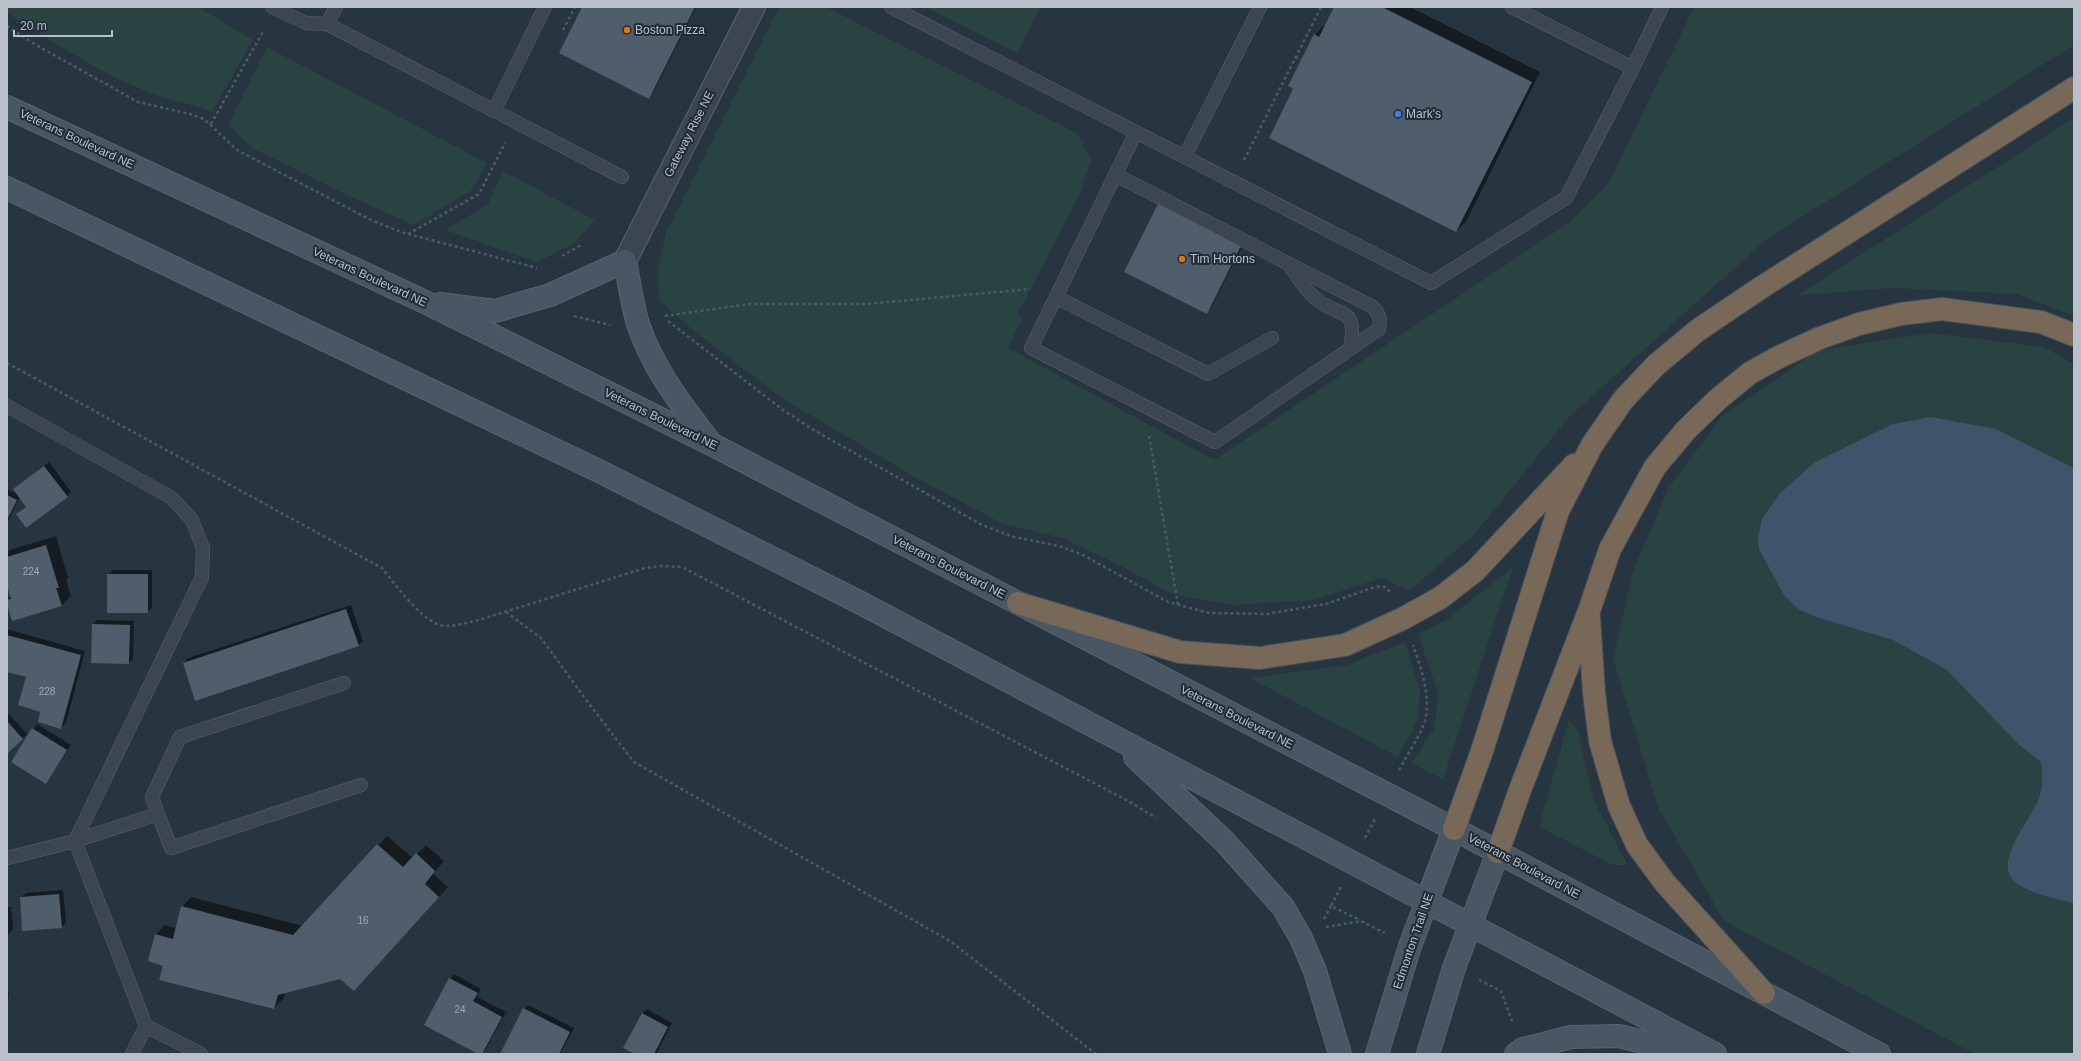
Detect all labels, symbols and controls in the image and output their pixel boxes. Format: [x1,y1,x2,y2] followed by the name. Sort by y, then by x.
[14,12,112,38] scale bar
[20,19,47,33] text: 20 m
[635,23,705,37] place label: Boston Pizza
[622,25,632,35] marker: Boston Pizza
[661,89,717,179] street label: Gateway Rise NE
[18,106,136,172] street label: Veterans Boulevard NE
[1406,107,1441,121] place label: Mark's
[1393,109,1403,119] marker: Mark's
[311,244,429,310] street label: Veterans Boulevard NE
[1190,252,1255,266] place label: Tim Hortons
[1177,254,1187,264] marker: Tim Hortons
[602,385,720,453] street label: Veterans Boulevard NE
[890,532,1008,602] street label: Veterans Boulevard NE
[23,566,40,577] house number: 224
[1178,682,1296,752] street label: Veterans Boulevard NE
[39,686,56,697] house number: 228
[1466,831,1582,901] street label: Veterans Boulevard NE
[1390,891,1436,991] street label: Edmonton Trail NE
[357,915,369,926] house number: 16
[454,1004,466,1015] house number: 24

